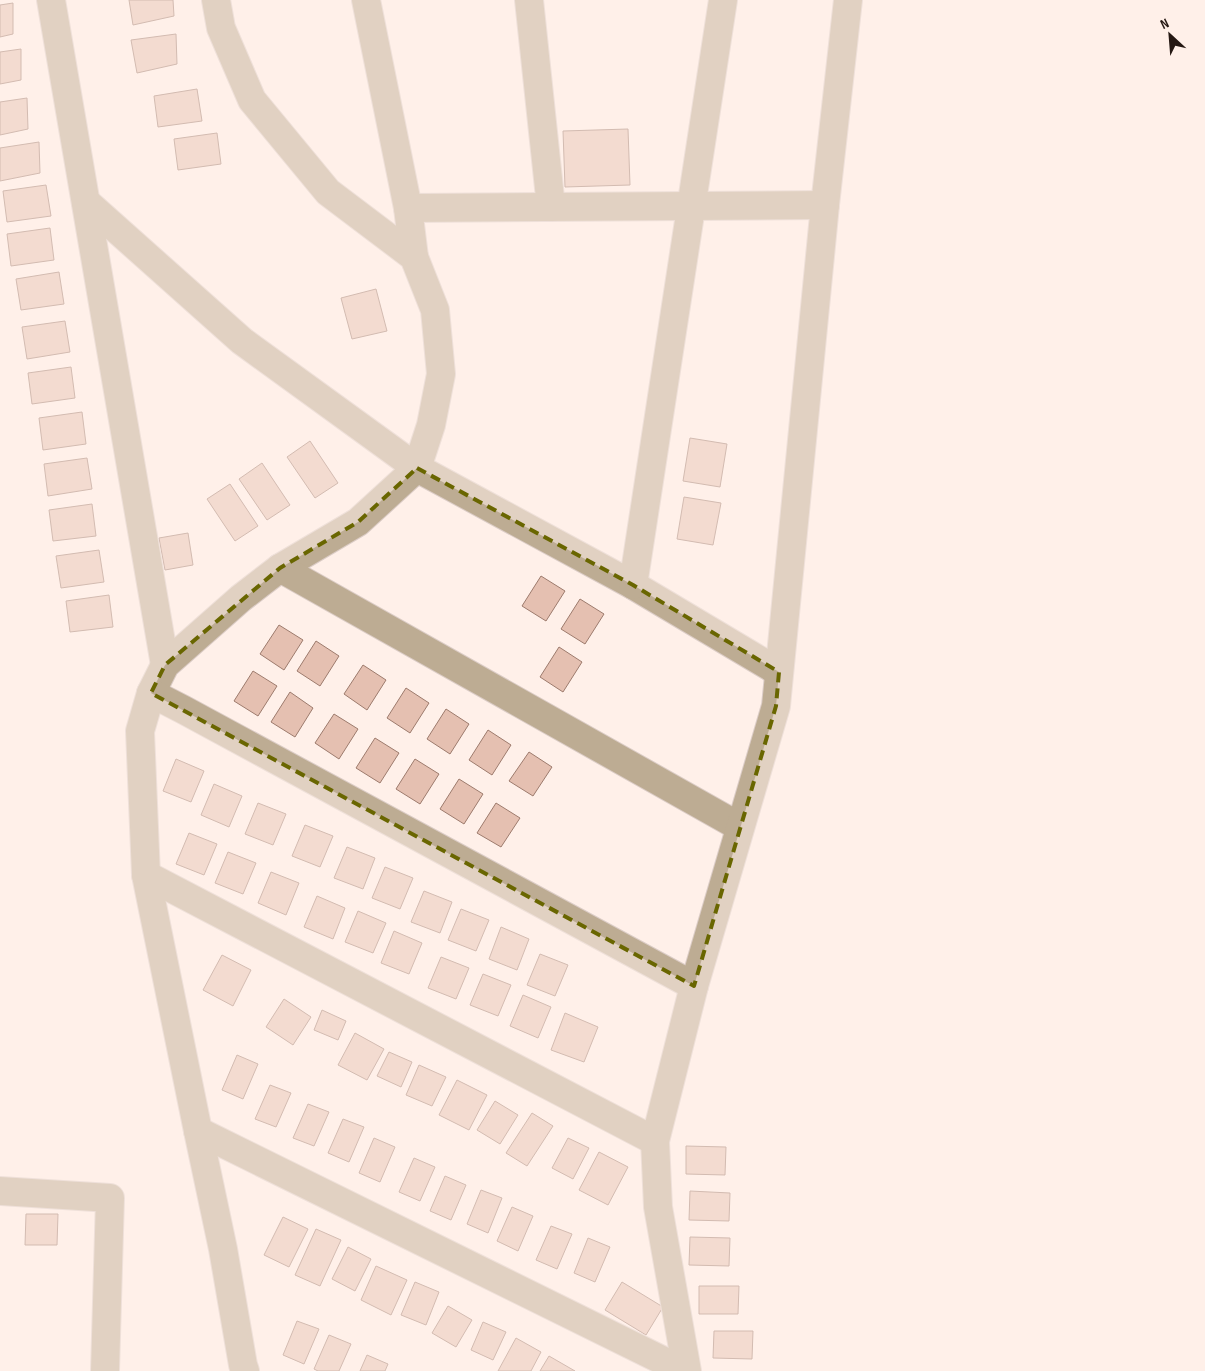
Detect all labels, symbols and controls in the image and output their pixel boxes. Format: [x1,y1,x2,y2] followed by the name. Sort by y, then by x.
[1145,10,1195,60] north arrow
[1157,14,1172,33] text: N

